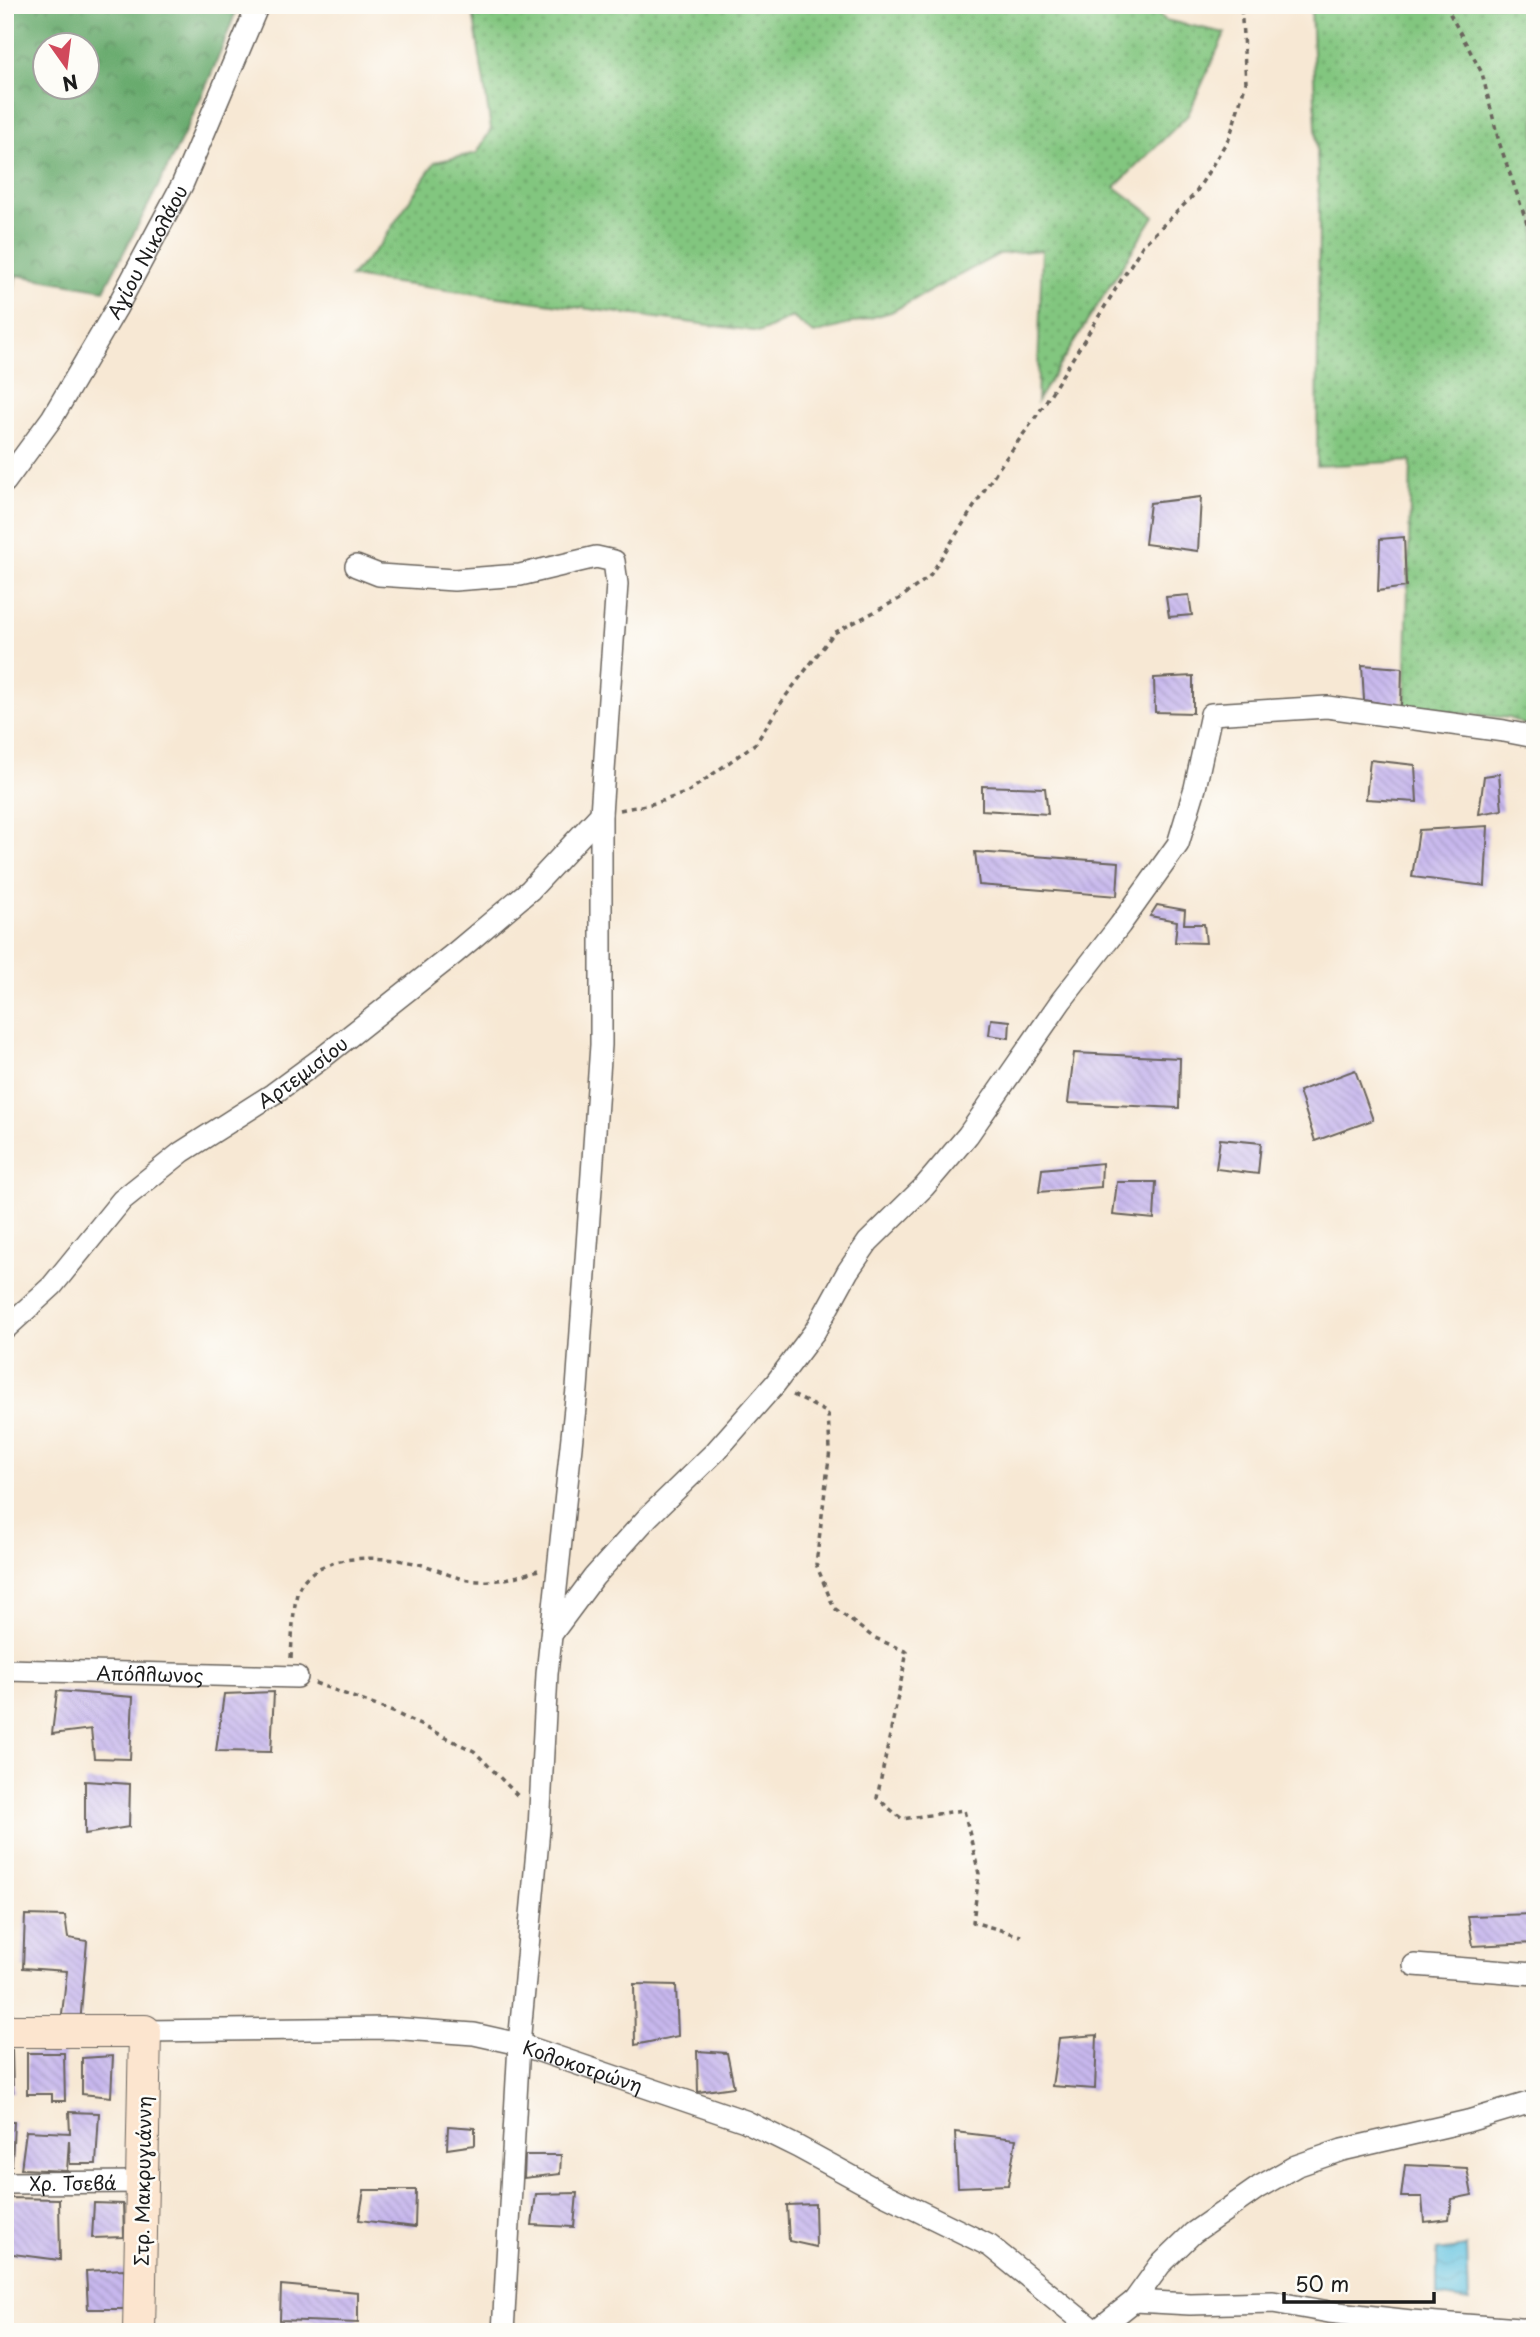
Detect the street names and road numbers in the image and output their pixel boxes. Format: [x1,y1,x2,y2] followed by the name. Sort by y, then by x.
[99,180,194,324] street label: Αγίου Νικολάου
[252,1029,353,1115] street label: Αρτεμισίου
[96,1658,204,1689] street label: Απόλλωνος
[519,2032,647,2099] street label: Κολοκοτρώνη
[127,2096,157,2266] street label: Στρ. Μακρυγιάννη
[29,2168,117,2197] street label: Χρ. Τσεβά

